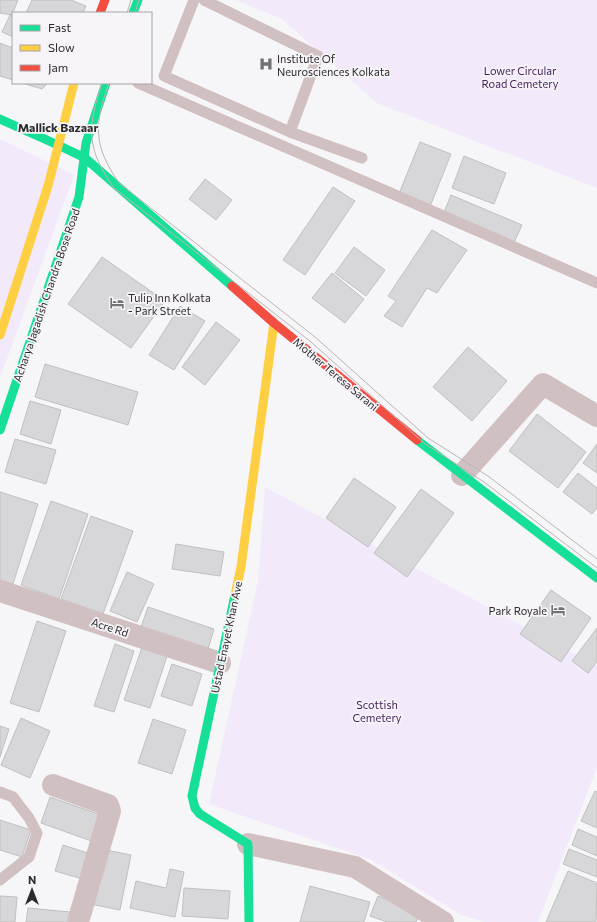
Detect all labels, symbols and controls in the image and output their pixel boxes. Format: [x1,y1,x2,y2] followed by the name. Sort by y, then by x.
[12,12,152,84] legend
[48,20,71,34] text: Fast
[48,40,75,54] text: Slow
[277,52,390,78] place label: Institute Of Neurosciences Kolkata
[258,56,274,72] hospital icon: Institute Of Neurosciences Kolkata
[48,60,68,75] text: Jam
[482,64,559,90] park label: Lower Circular Road Cemetery
[18,120,98,134] district label: Mallick Bazaar
[10,207,83,384] street label: Acharya Jagadish Chandra Bose Road
[128,291,211,317] place label: Tulip Inn Kolkata - Park Street
[109,295,125,311] hotel icon: Tulip Inn Kolkata - Park Street
[291,335,381,413] street label: Mother Teresa Sarani
[208,580,244,694] street label: Ustad Enayet Khan Ave
[550,602,566,618] hotel icon: Park Royale
[489,604,547,617] place label: Park Royale
[90,615,130,639] street label: Acre Rd
[353,698,402,724] park label: Scottish Cemetery
[12,870,52,910] north arrow
[28,873,36,886] text: N

